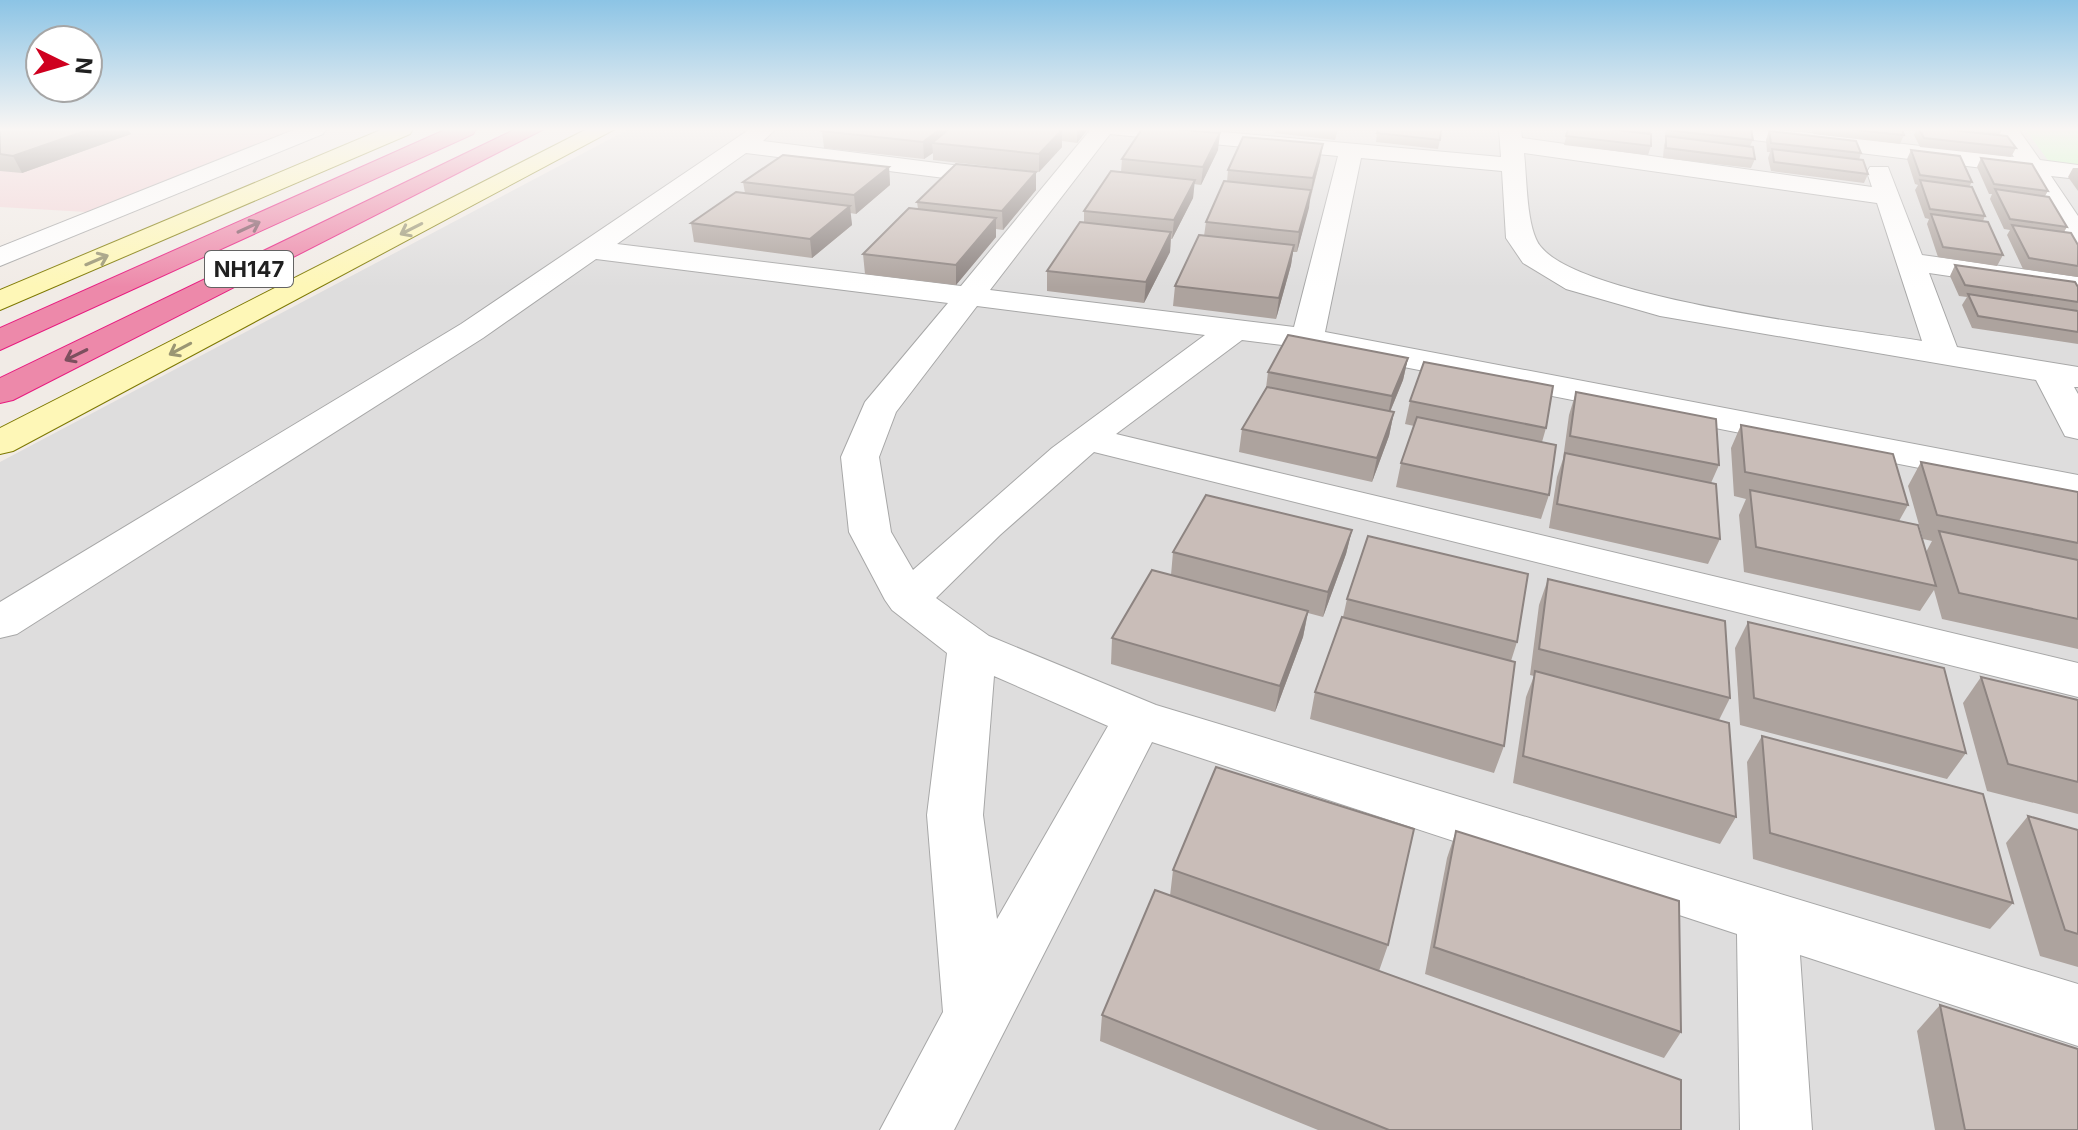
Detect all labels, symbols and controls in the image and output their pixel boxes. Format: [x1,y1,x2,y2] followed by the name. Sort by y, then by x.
[24,24,104,104] north arrow
[70,56,98,75] text: N
[237,218,261,233] one-way arrow
[399,222,423,237] one-way arrow
[85,251,109,266] one-way arrow
[205,251,293,287] road number: NH147
[169,341,192,357] one-way arrow
[65,347,89,363] one-way arrow

